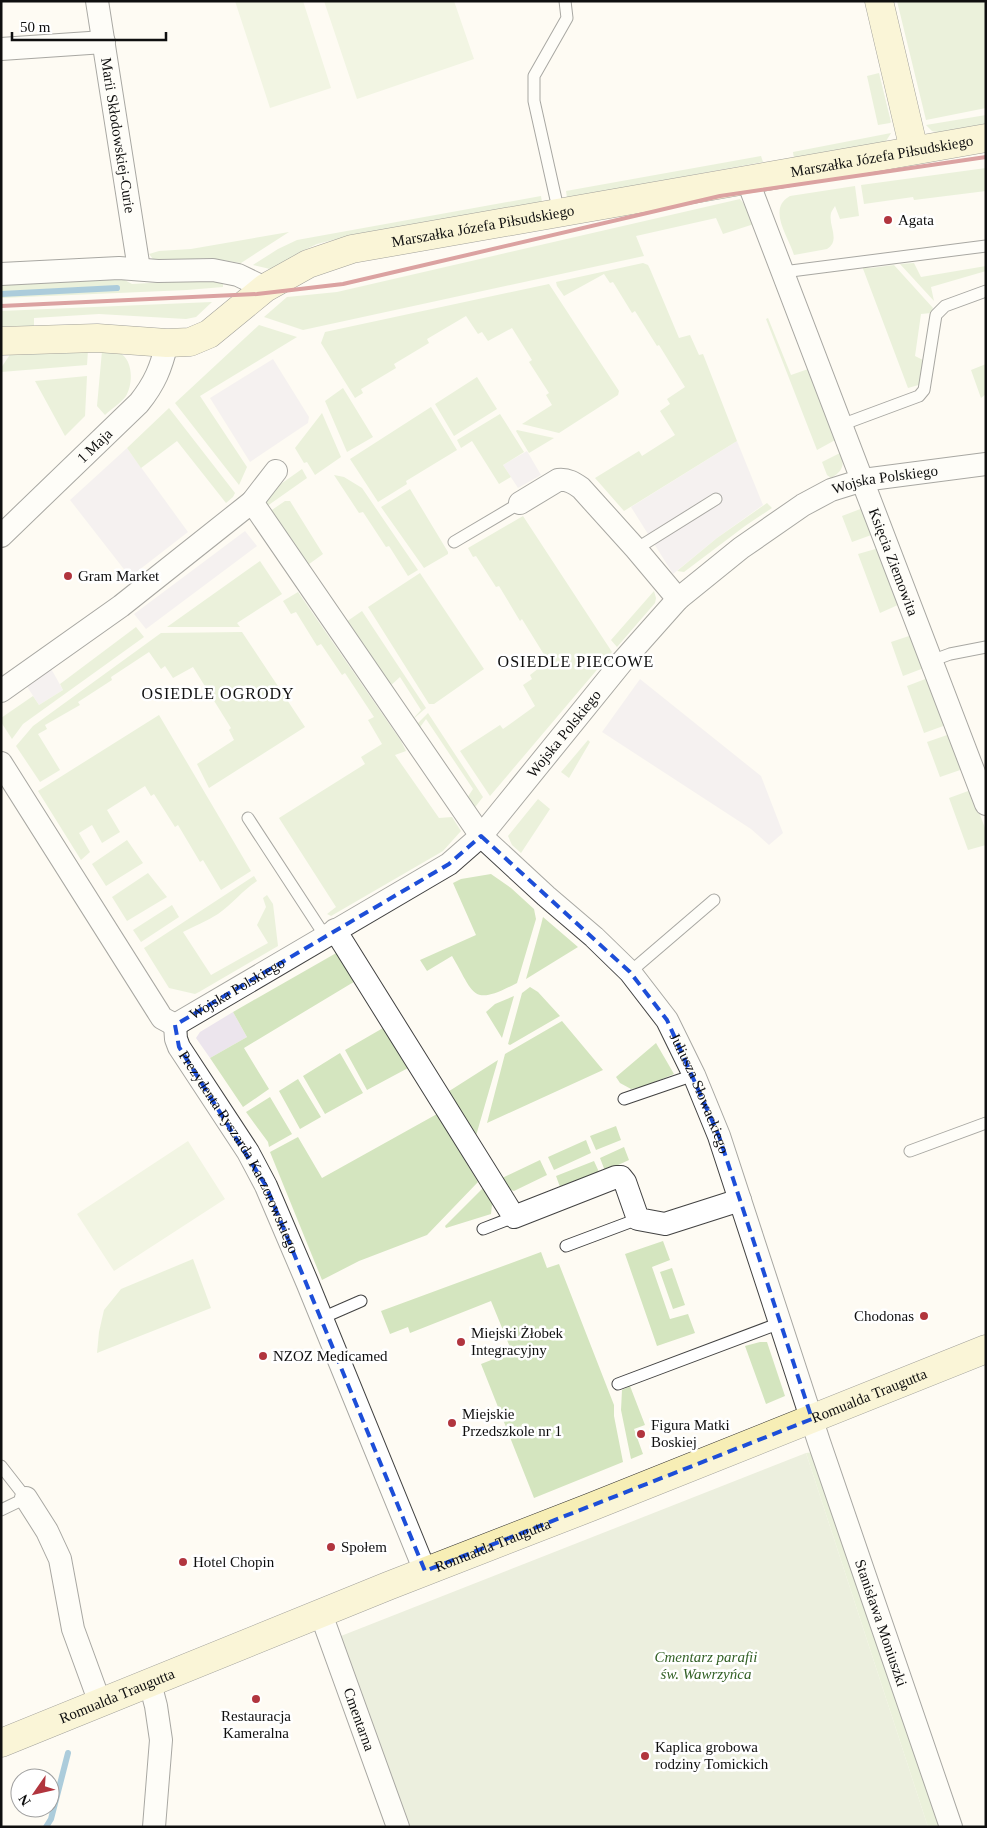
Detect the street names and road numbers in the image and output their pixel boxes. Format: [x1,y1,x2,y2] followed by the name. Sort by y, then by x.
[98,56,138,215] street label: Marii Skłodowskiej-Curie
[789,132,974,180] street label: Marszałka Józefa Piłsudskiego
[390,202,575,250] street label: Marszałka Józefa Piłsudskiego
[74,425,116,466] street label: 1 Maja
[830,462,939,497] street label: Wojska Polskiego
[866,506,921,618] street label: Księcia Ziemowita
[524,687,604,781] street label: Wojska Polskiego
[187,954,288,1023] street label: Wojska Polskiego
[667,1030,732,1156] street label: Juliusza Słowackiego
[176,1048,302,1256] street label: Prezydenta Ryszarda Kaczorowskiego
[809,1365,929,1426] street label: Romualda Traugutta
[432,1515,553,1575] street label: Romualda Traugutta
[852,1557,910,1688] street label: Stanisława Moniuszki
[57,1665,177,1727] street label: Romualda Traugutta
[340,1686,378,1753] street label: Cmentarna

